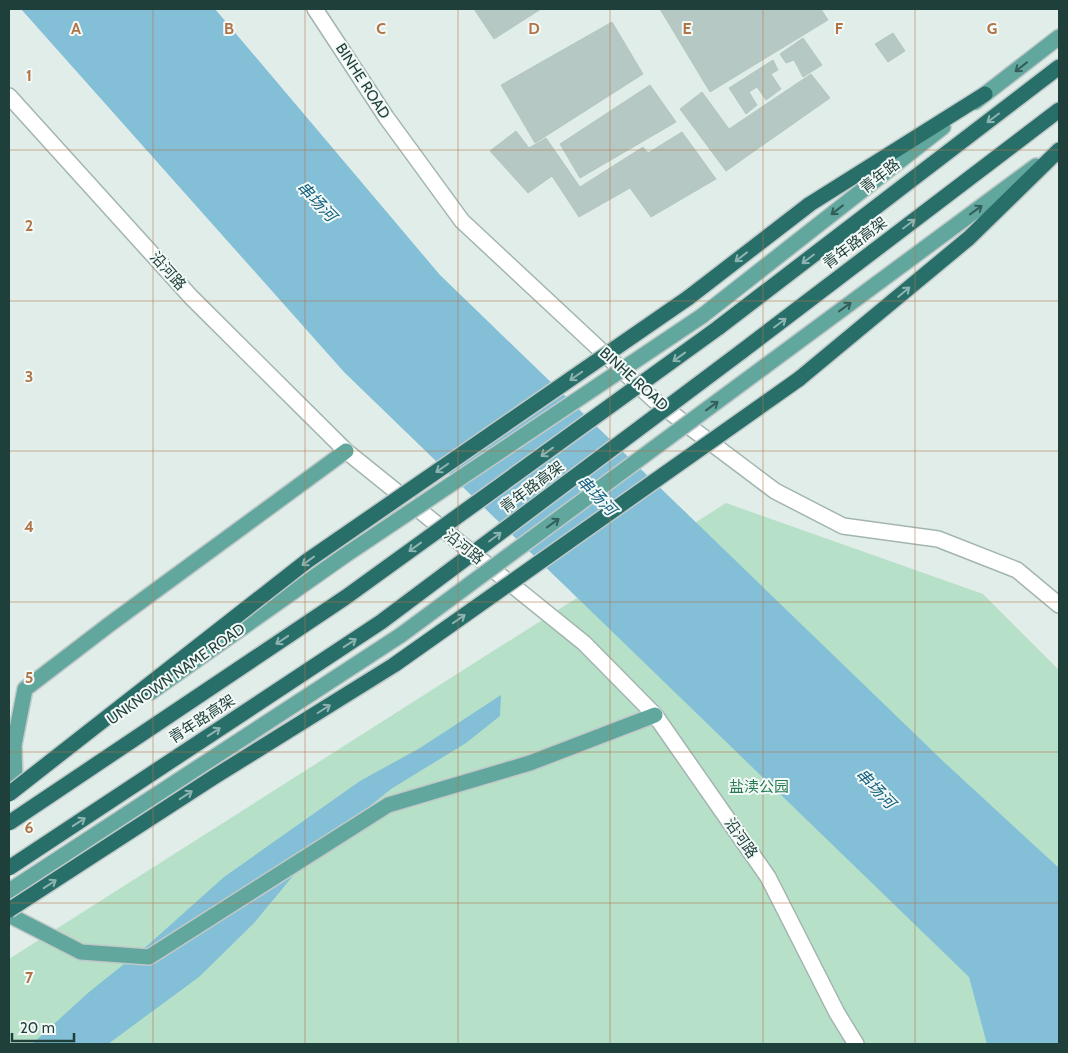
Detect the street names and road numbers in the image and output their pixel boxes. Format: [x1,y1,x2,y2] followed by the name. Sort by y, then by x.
[332,40,394,122] street label: BINHE ROAD
[857,155,903,197] street label: 青年路
[820,213,890,273] street label: 青年路高架
[146,248,190,294] street label: 沿河路
[596,343,672,415] street label: BINHE ROAD
[497,457,567,517] street label: 青年路高架
[441,526,487,568] street label: 沿河路
[104,619,248,728] street label: UNKNOWN NAME ROAD
[166,691,238,747] street label: 青年路高架
[721,814,761,862] street label: 沿河路

